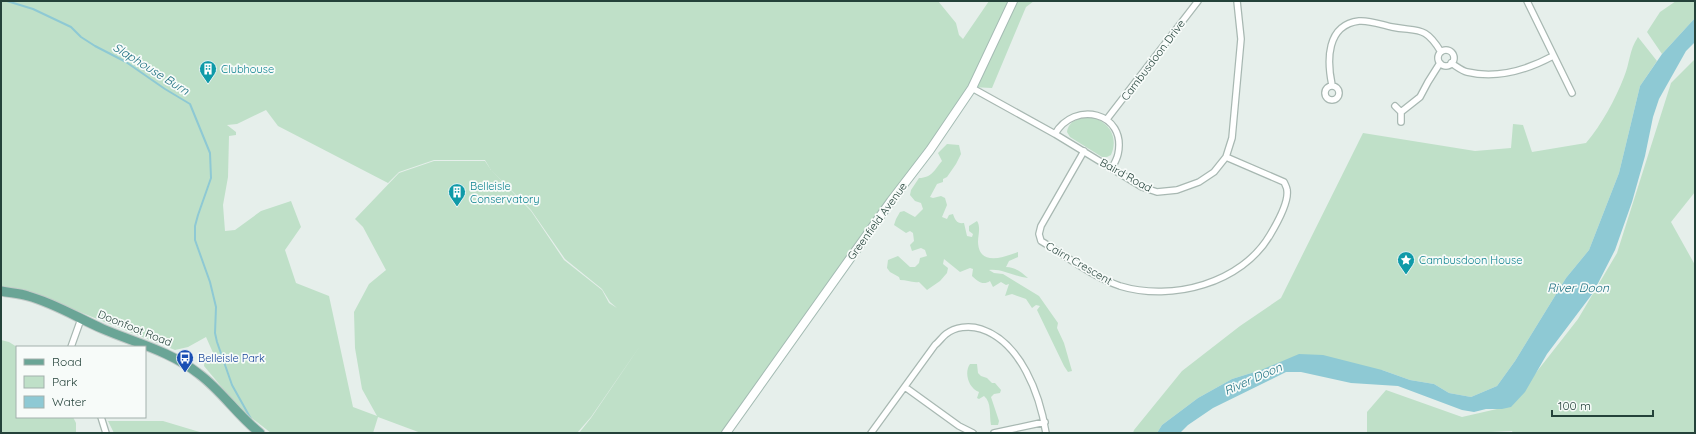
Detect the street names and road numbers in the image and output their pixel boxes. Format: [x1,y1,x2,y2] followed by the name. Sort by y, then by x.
[1118,17,1188,103] street label: Cambusdoon Drive
[1098,155,1154,195] street label: Baird Road
[844,179,910,263] street label: Greenfield Avenue
[1043,238,1115,288] street label: Cairn Crescent
[96,307,174,349] street label: Doonfoot Road

